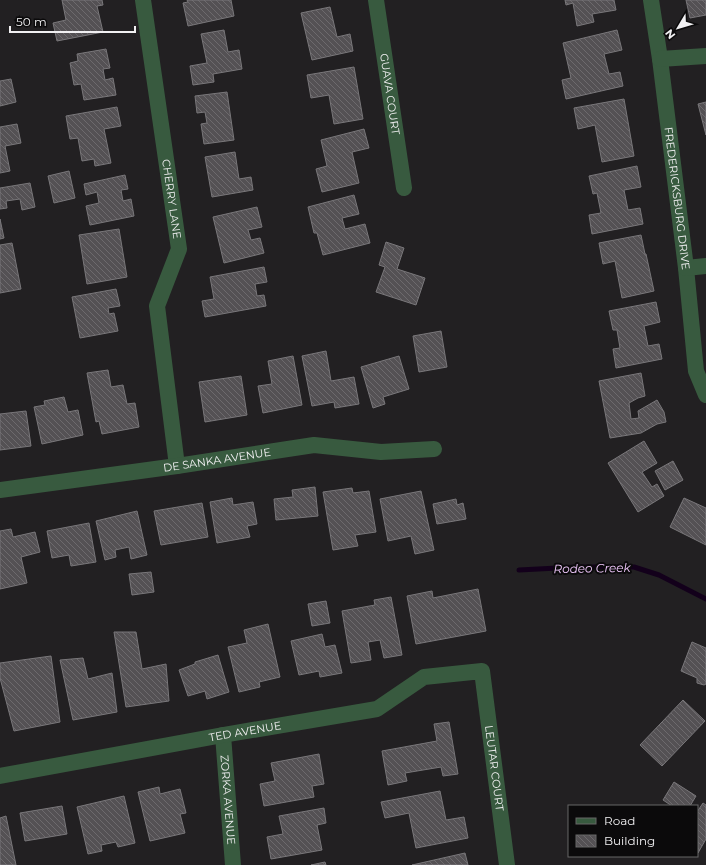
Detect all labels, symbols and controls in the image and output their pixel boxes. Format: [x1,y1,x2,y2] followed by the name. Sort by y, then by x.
[10,8,135,34] scale bar
[658,8,698,48] north arrow
[16,14,47,29] text: 50 m
[662,26,678,42] text: N
[377,52,403,136] street label: GUAVA COURT
[662,126,693,270] street label: FREDERICKSBURG DRIVE
[159,158,184,240] street label: CHERRY LANE
[162,445,272,475] street label: DE SANKA AVENUE
[553,560,632,576] water label: Rodeo Creek
[208,718,282,744] street label: TED AVENUE
[482,724,507,813] street label: LEUTAR COURT
[218,754,238,845] street label: ZORKA AVENUE
[568,805,698,857] legend
[604,813,635,828] text: Road
[604,833,655,848] text: Building

